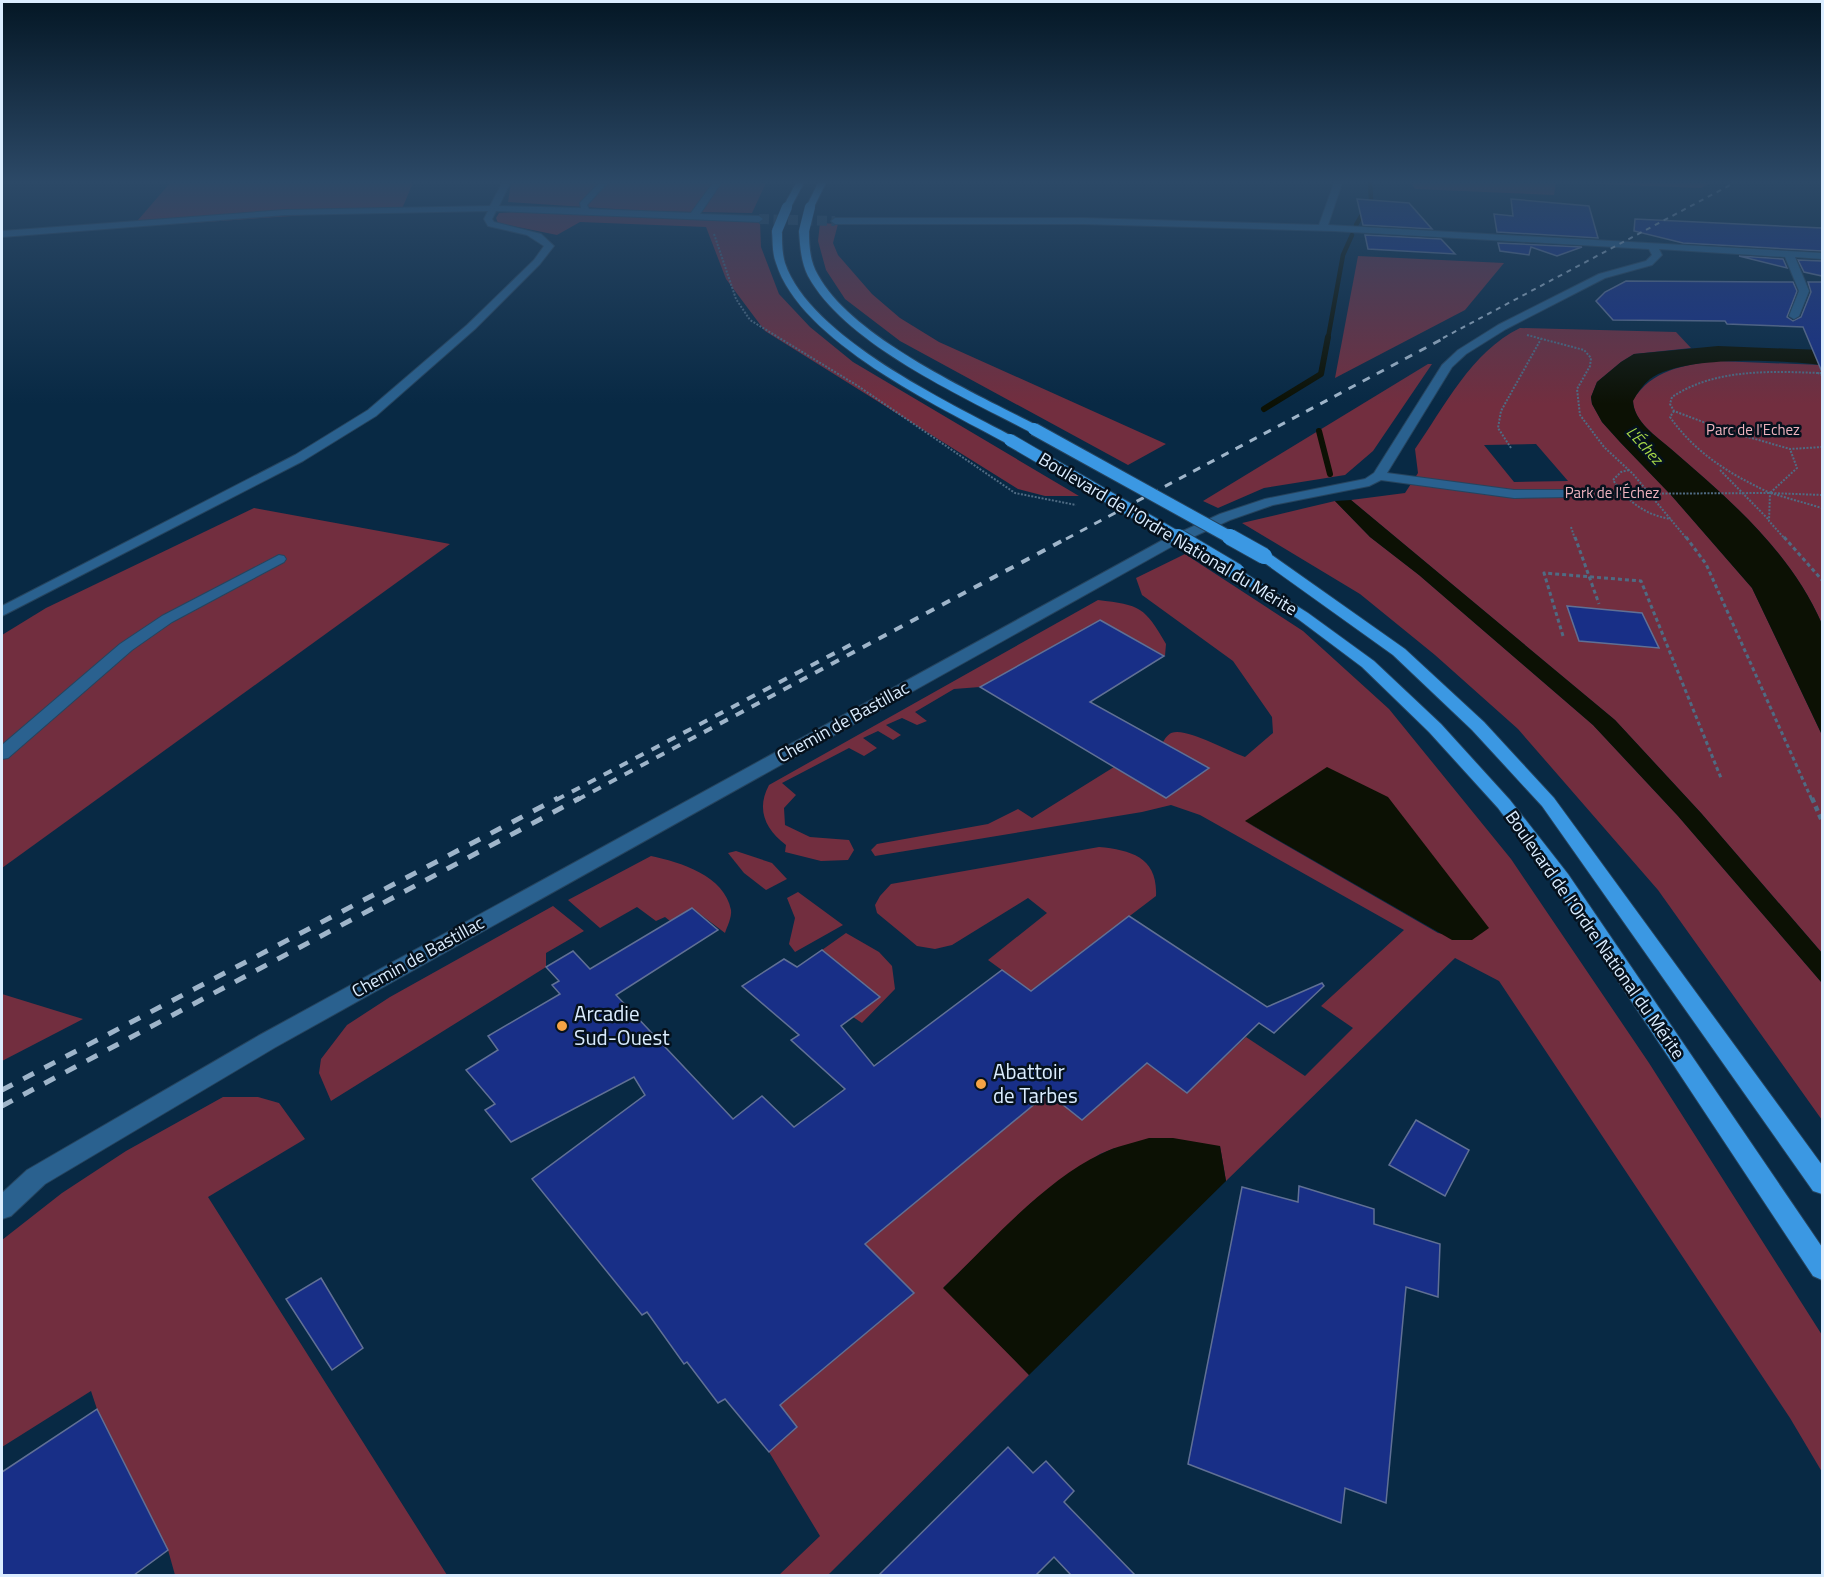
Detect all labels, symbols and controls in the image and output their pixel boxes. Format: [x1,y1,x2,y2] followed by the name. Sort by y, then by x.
[1706,418,1800,441] park label: Parc de l'Echez
[1621,420,1670,471] water label: L'Échez
[1034,445,1303,622] street label: Boulevard de l'Ordre National du Mérite
[1565,481,1659,504] park label: Park de l'Échez
[772,674,914,769] street label: Chemin de Bastillac
[1499,805,1692,1064] street label: Boulevard de l'Ordre National du Mérite
[347,909,489,1004] street label: Chemin de Bastillac
[574,997,670,1053] place label: Arcadie Sud-Ouest
[555,1019,569,1033] marker: Arcadie Sud-Ouest
[993,1055,1078,1111] place label: Abattoir de Tarbes
[974,1077,988,1091] marker: Abattoir de Tarbes

